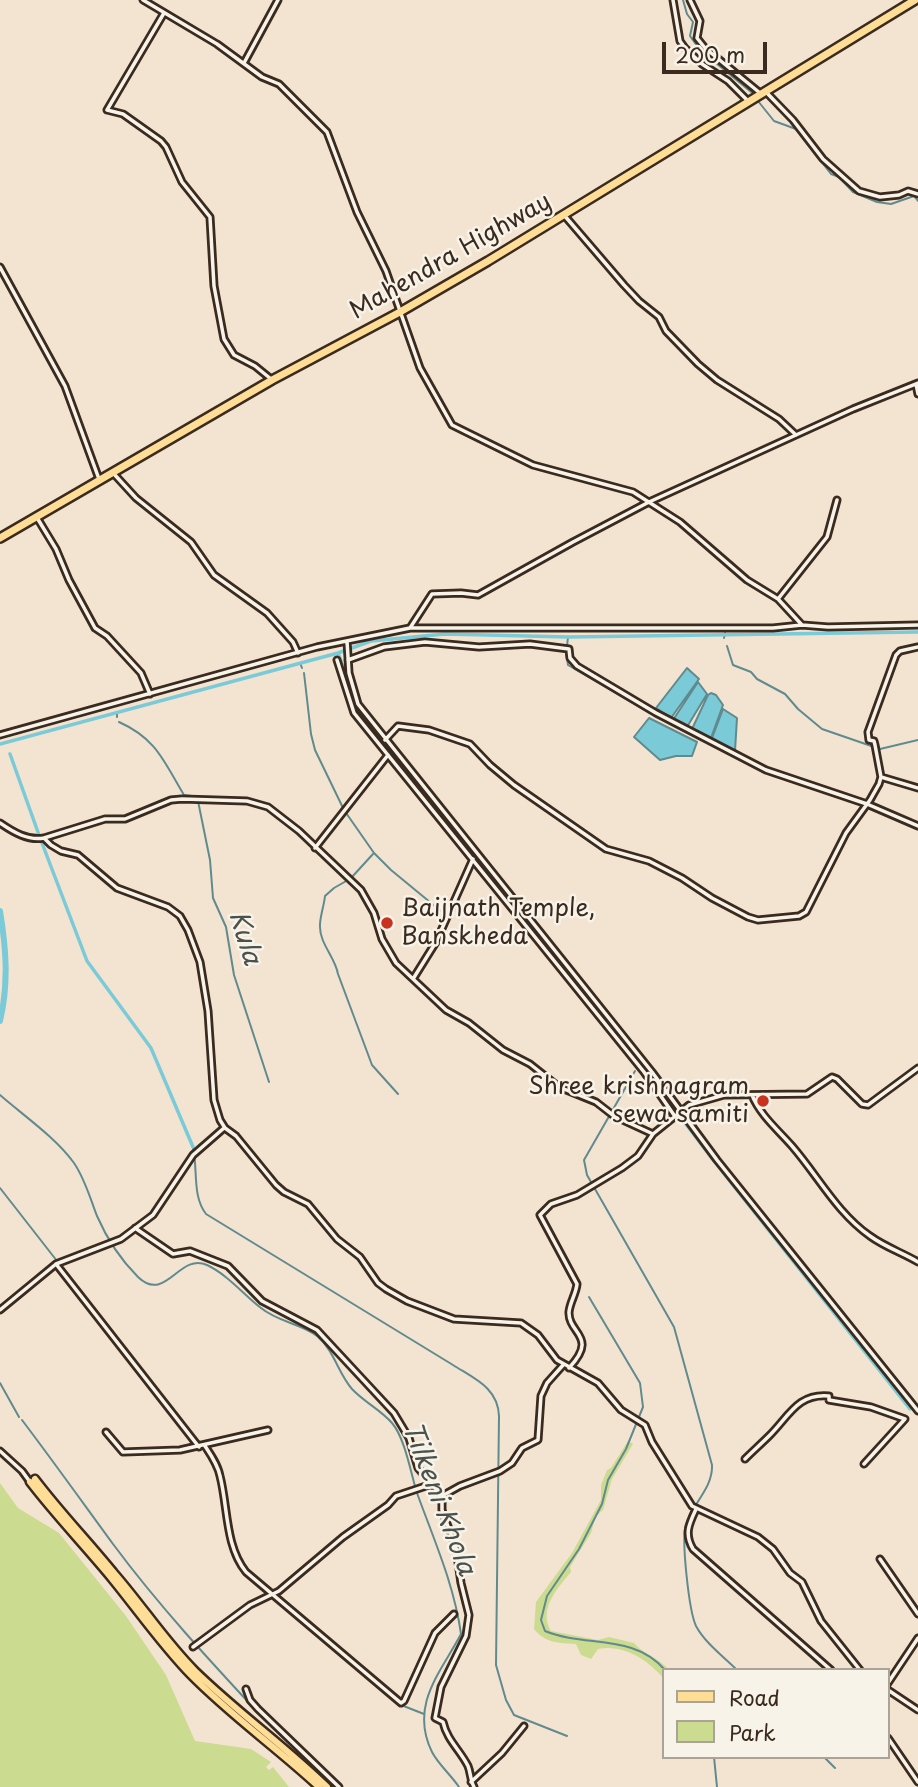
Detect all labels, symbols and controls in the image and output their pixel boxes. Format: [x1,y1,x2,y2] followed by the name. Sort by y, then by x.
[666,28,771,72] scale bar
[675,38,745,70] text: 200 m
[345,188,557,326] street label: Mahendra Highway
[401,895,595,951] place label: Baijnath Temple, Banskheda
[221,907,267,969] water label: Kula
[379,915,395,931] marker: Baijnath Temple, Banskheda
[528,1073,749,1129] place label: Shree krishnagram sewa samiti
[755,1093,771,1109] marker: Shree krishnagram sewa samiti
[394,1418,482,1580] water label: Tilkeni Khola
[662,1668,890,1759] legend
[729,1681,780,1713] text: Road
[729,1716,776,1748] text: Park

